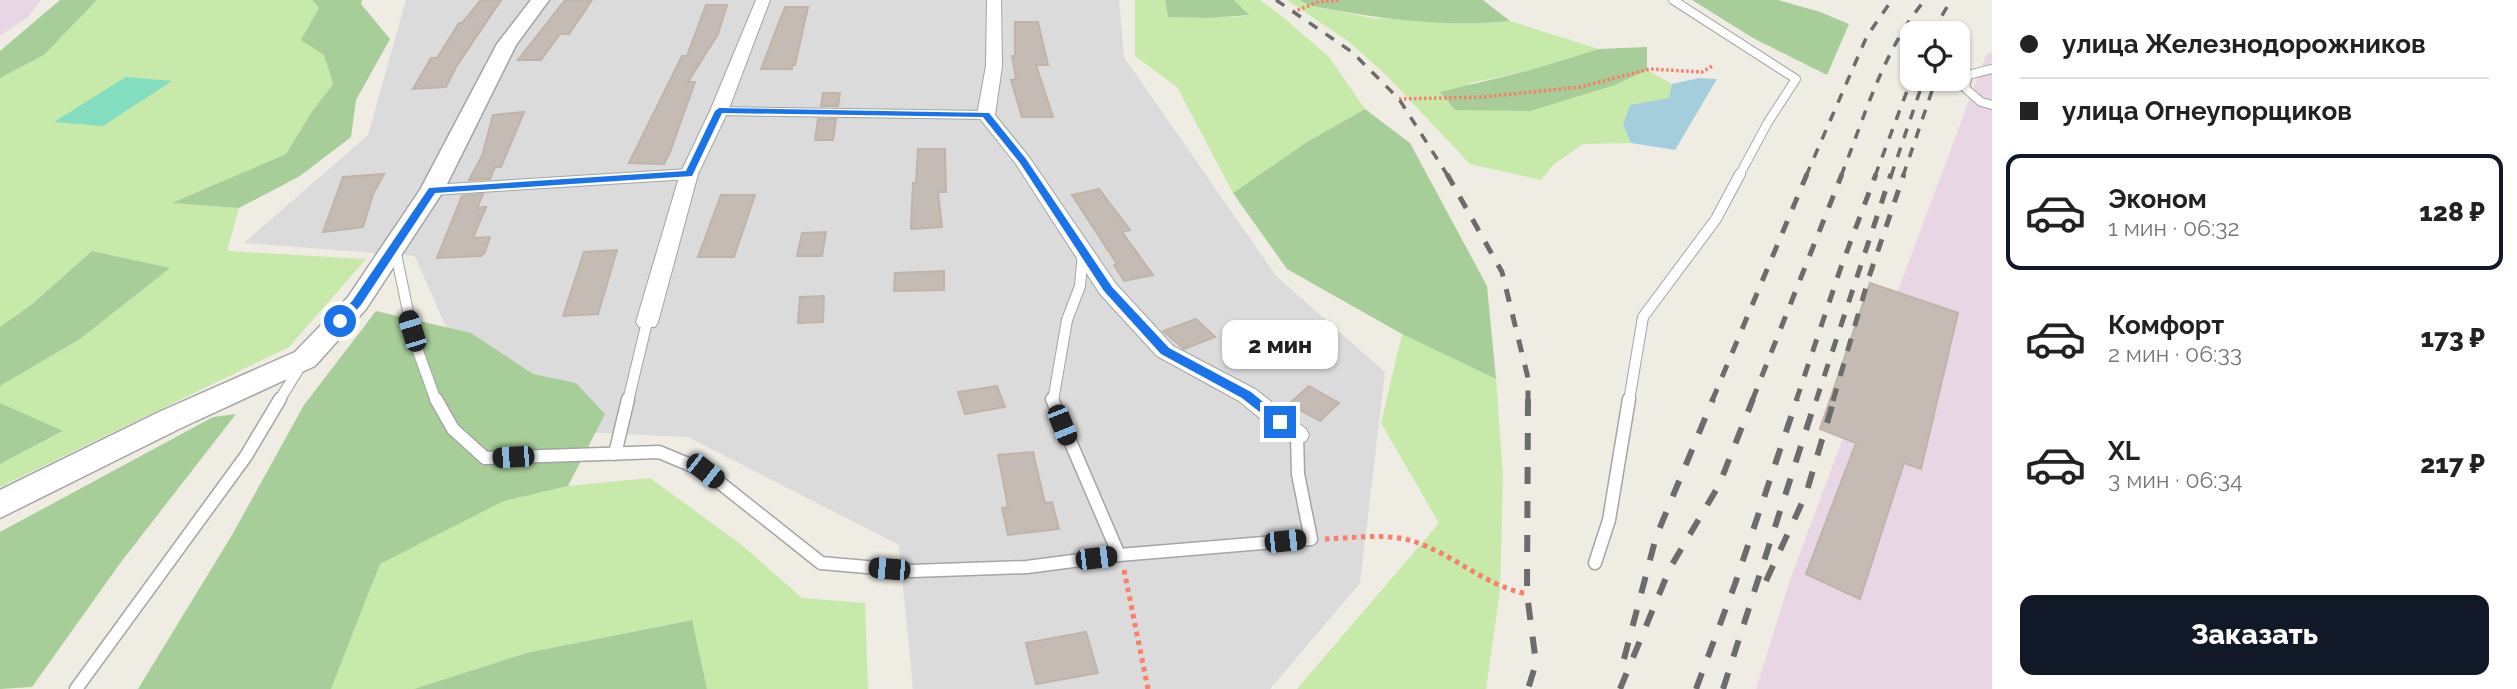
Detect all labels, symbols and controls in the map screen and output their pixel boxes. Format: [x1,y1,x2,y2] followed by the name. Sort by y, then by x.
[1900,21,1970,91] map controls
[1900,21,1970,91] button: locate
[2062,29,2426,59] text: улица Железнодорожников
[2062,96,2352,126] text: улица Огнеупорщиков
[2024,181,2087,244] icon: car
[2108,184,2207,214] text: Эконом
[2419,197,2485,227] text: 128 ₽
[2108,214,2240,241] text: 1 мин · 06:32
[324,305,356,337] route start
[2024,307,2087,370] icon: car
[396,308,429,354] car
[2108,310,2224,340] text: Комфорт
[1222,320,1338,370] callout: 2 мин
[2420,323,2485,353] text: 173 ₽
[1248,331,1312,358] text: 2 мин
[2108,340,2242,367] text: 2 мин · 06:33
[1045,402,1080,448] car
[1264,406,1296,438] route end
[2024,433,2087,496] icon: car
[2108,436,2140,466] text: XL
[492,445,535,469] car
[2420,449,2485,479] text: 217 ₽
[682,450,729,492] car
[2108,466,2243,493] text: 3 мин · 06:34
[1264,528,1307,554] car
[1074,545,1119,571] car
[868,557,911,581] car
[2020,595,2489,675] button: Заказать

